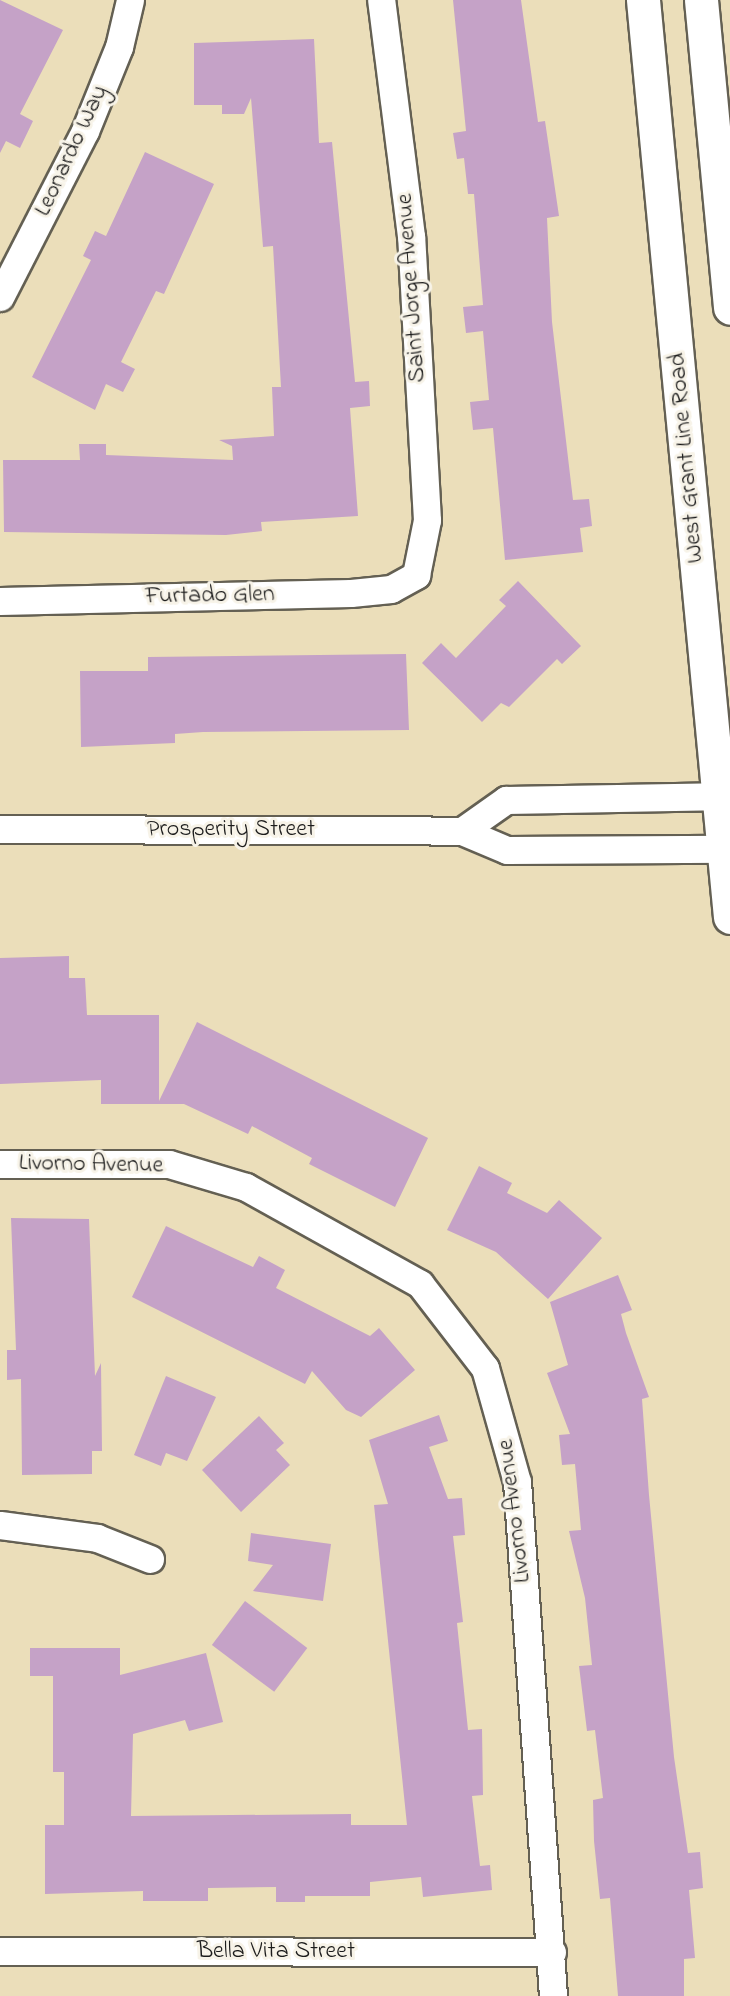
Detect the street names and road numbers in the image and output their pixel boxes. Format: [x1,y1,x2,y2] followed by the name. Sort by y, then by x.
[29,81,115,221] street label: Leonardo Way
[391,192,433,384] street label: Saint Jorge Avenue
[663,352,711,564] street label: West Grant Line Road
[145,580,275,612] street label: Furtado Glen
[147,816,315,844] street label: Prosperity Street
[19,1149,163,1181] street label: Livorno Avenue
[492,1438,538,1584] street label: Livorno Avenue
[197,1938,355,1966] street label: Bella Vita Street

